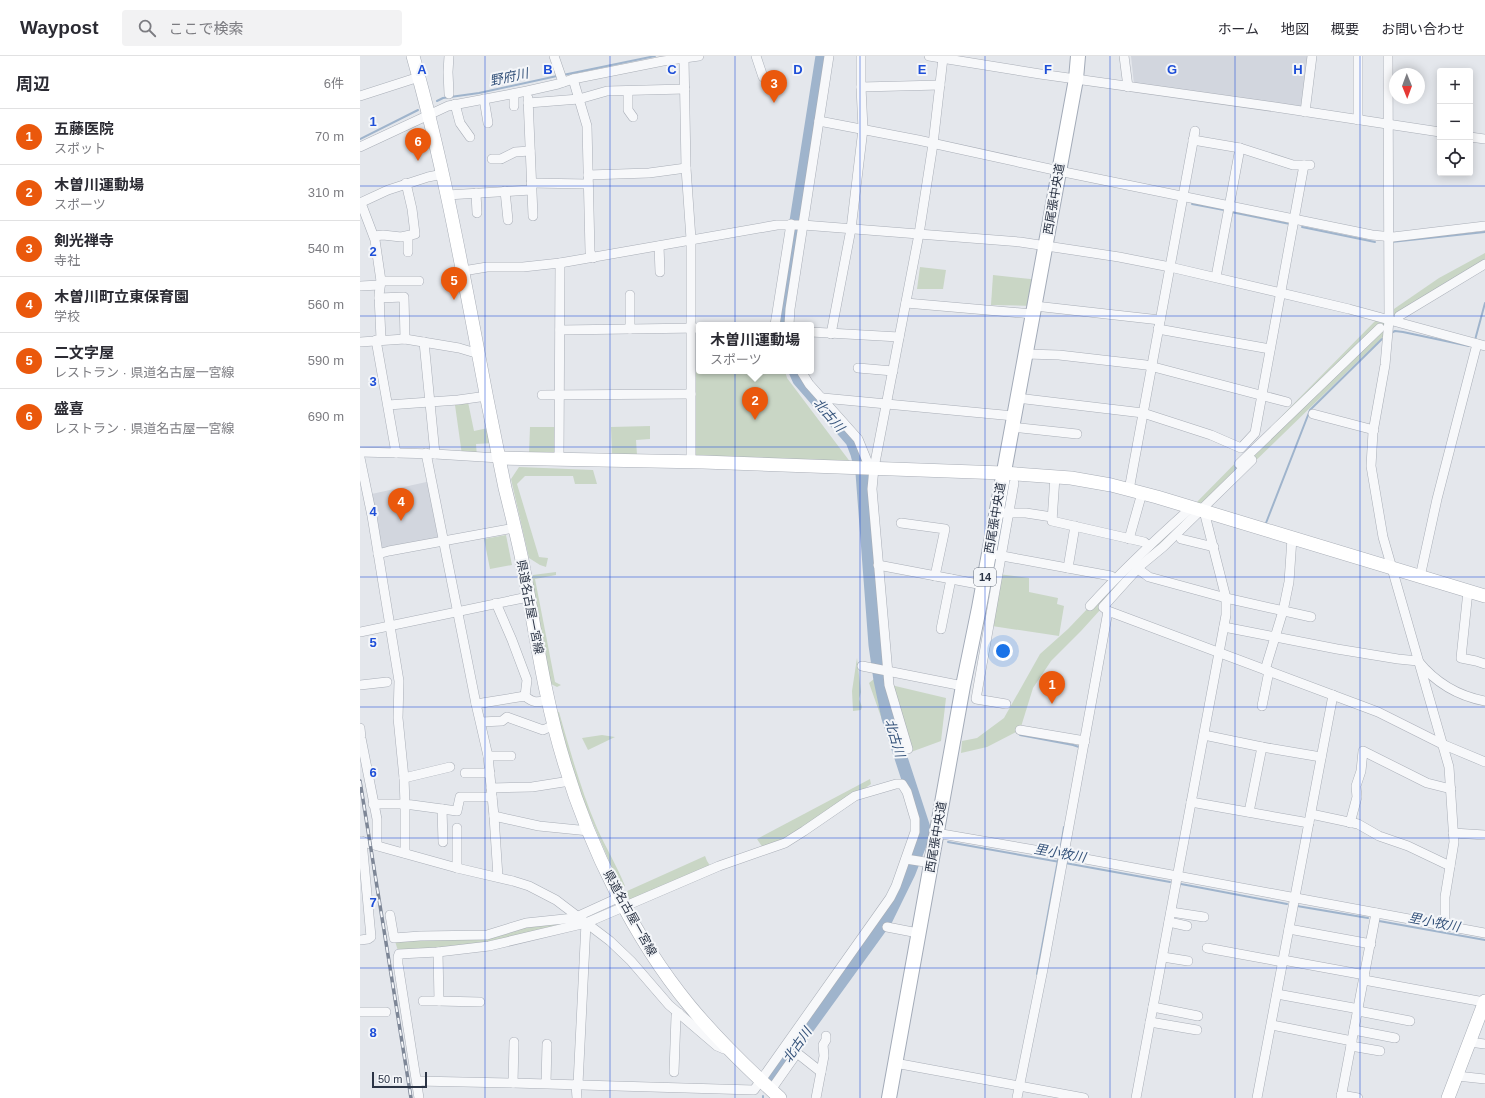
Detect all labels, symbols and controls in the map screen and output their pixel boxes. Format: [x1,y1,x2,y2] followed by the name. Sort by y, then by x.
[122,10,402,46] search box
[20,17,98,38] text: Waypost
[136,17,158,39] icon: search
[168,20,243,37] text: ここで検索
[1217,21,1259,37] text: ホーム
[1281,21,1309,37] text: 地図
[1331,21,1359,37] text: 概要
[1381,21,1465,37] text: お問い合わせ
[417,62,427,77] text: A
[543,62,553,77] text: B
[667,62,677,77] text: C
[793,62,803,77] text: D
[918,62,927,77] text: E
[1044,62,1052,77] text: F
[1167,62,1177,77] text: G
[1293,62,1303,77] text: H
[488,65,532,88] water label: 野府川
[1389,68,1425,104] north arrow
[1437,68,1473,176] map controls
[1437,68,1473,104] button: +
[761,70,787,103] pin: 3
[16,75,50,94] text: 周辺
[324,76,344,91] text: 6件
[1437,104,1473,140] button: −
[369,114,377,129] text: 1
[54,120,114,137] text: 五藤医院
[405,128,431,161] pin: 6
[25,129,33,144] text: 1
[315,129,344,144] text: 70 m
[1437,140,1473,176] button: locate
[54,141,106,156] text: スポット
[1041,162,1067,236] street label: 西尾張中央道
[54,176,144,193] text: 木曽川運動場
[25,185,33,200] text: 2
[308,185,344,200] text: 310 m
[54,197,106,212] text: スポーツ
[54,232,114,249] text: 剣光禅寺
[25,241,33,256] text: 3
[308,241,344,256] text: 540 m
[369,244,377,259] text: 2
[54,253,80,268] text: 寺社
[441,267,467,300] pin: 5
[54,288,189,305] text: 木曽川町立東保育園
[25,297,33,312] text: 4
[308,297,344,312] text: 560 m
[54,309,80,324] text: 学校
[696,322,814,374] popup
[710,331,800,348] text: 木曽川運動場
[54,344,114,361] text: 二文字屋
[710,352,762,367] text: スポーツ
[25,353,33,368] text: 5
[308,353,344,368] text: 590 m
[54,365,235,380] text: レストラン · 県道名古屋一宮線
[369,374,377,389] text: 3
[742,387,768,420] pin: 2
[811,395,849,436] water label: 北古川
[54,400,84,417] text: 盛喜
[25,409,33,424] text: 6
[308,409,344,424] text: 690 m
[54,421,235,436] text: レストラン · 県道名古屋一宮線
[982,481,1008,555] street label: 西尾張中央道
[388,488,414,521] pin: 4
[369,504,377,519] text: 4
[514,559,546,655] street label: 県道名古屋一宮線
[974,568,996,586] road number: 14
[369,635,377,650] text: 5
[993,641,1013,661] your location
[1039,671,1065,704] pin: 1
[882,717,908,761] water label: 北古川
[369,765,377,780] text: 6
[923,800,949,874] street label: 西尾張中央道
[1033,841,1089,865] water label: 里小牧川
[601,868,659,958] street label: 県道名古屋一宮線
[369,895,377,910] text: 7
[1407,910,1463,935] water label: 里小牧川
[780,1023,815,1065] water label: 北古川
[369,1025,377,1040] text: 8
[372,1070,427,1089] scale bar
[378,1073,402,1085] text: 50 m

